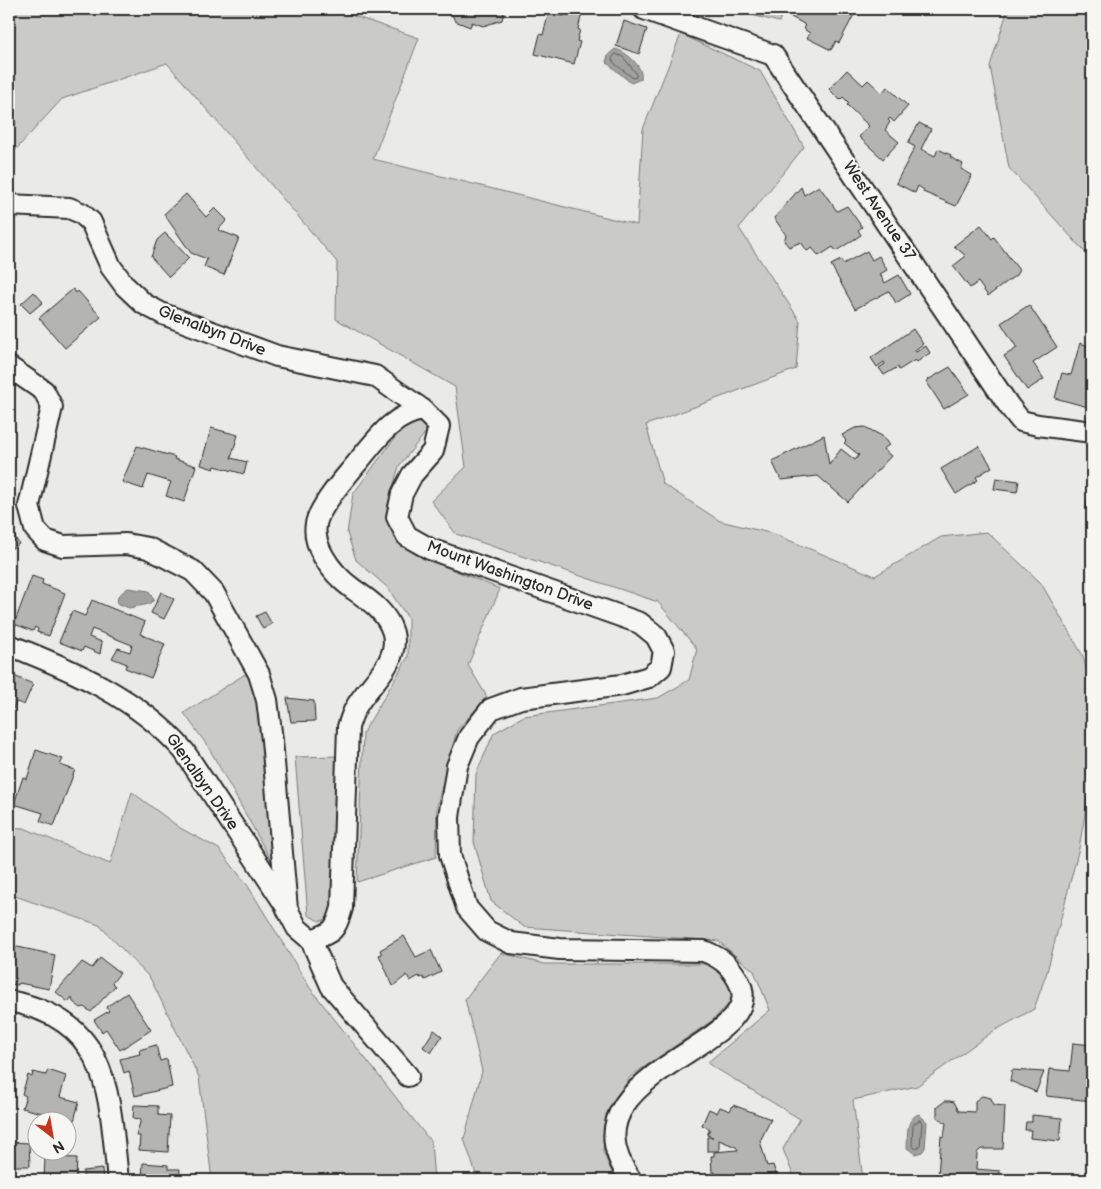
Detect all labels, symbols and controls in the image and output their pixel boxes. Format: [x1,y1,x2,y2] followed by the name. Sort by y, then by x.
[839,158,919,265] street label: West Avenue 37
[156,302,269,360] street label: Glenalbyn Drive
[424,537,596,615] street label: Mount Washington Drive
[162,730,243,834] street label: Glenalbyn Drive
[28,1112,78,1162] north arrow
[50,1137,67,1157] text: N

